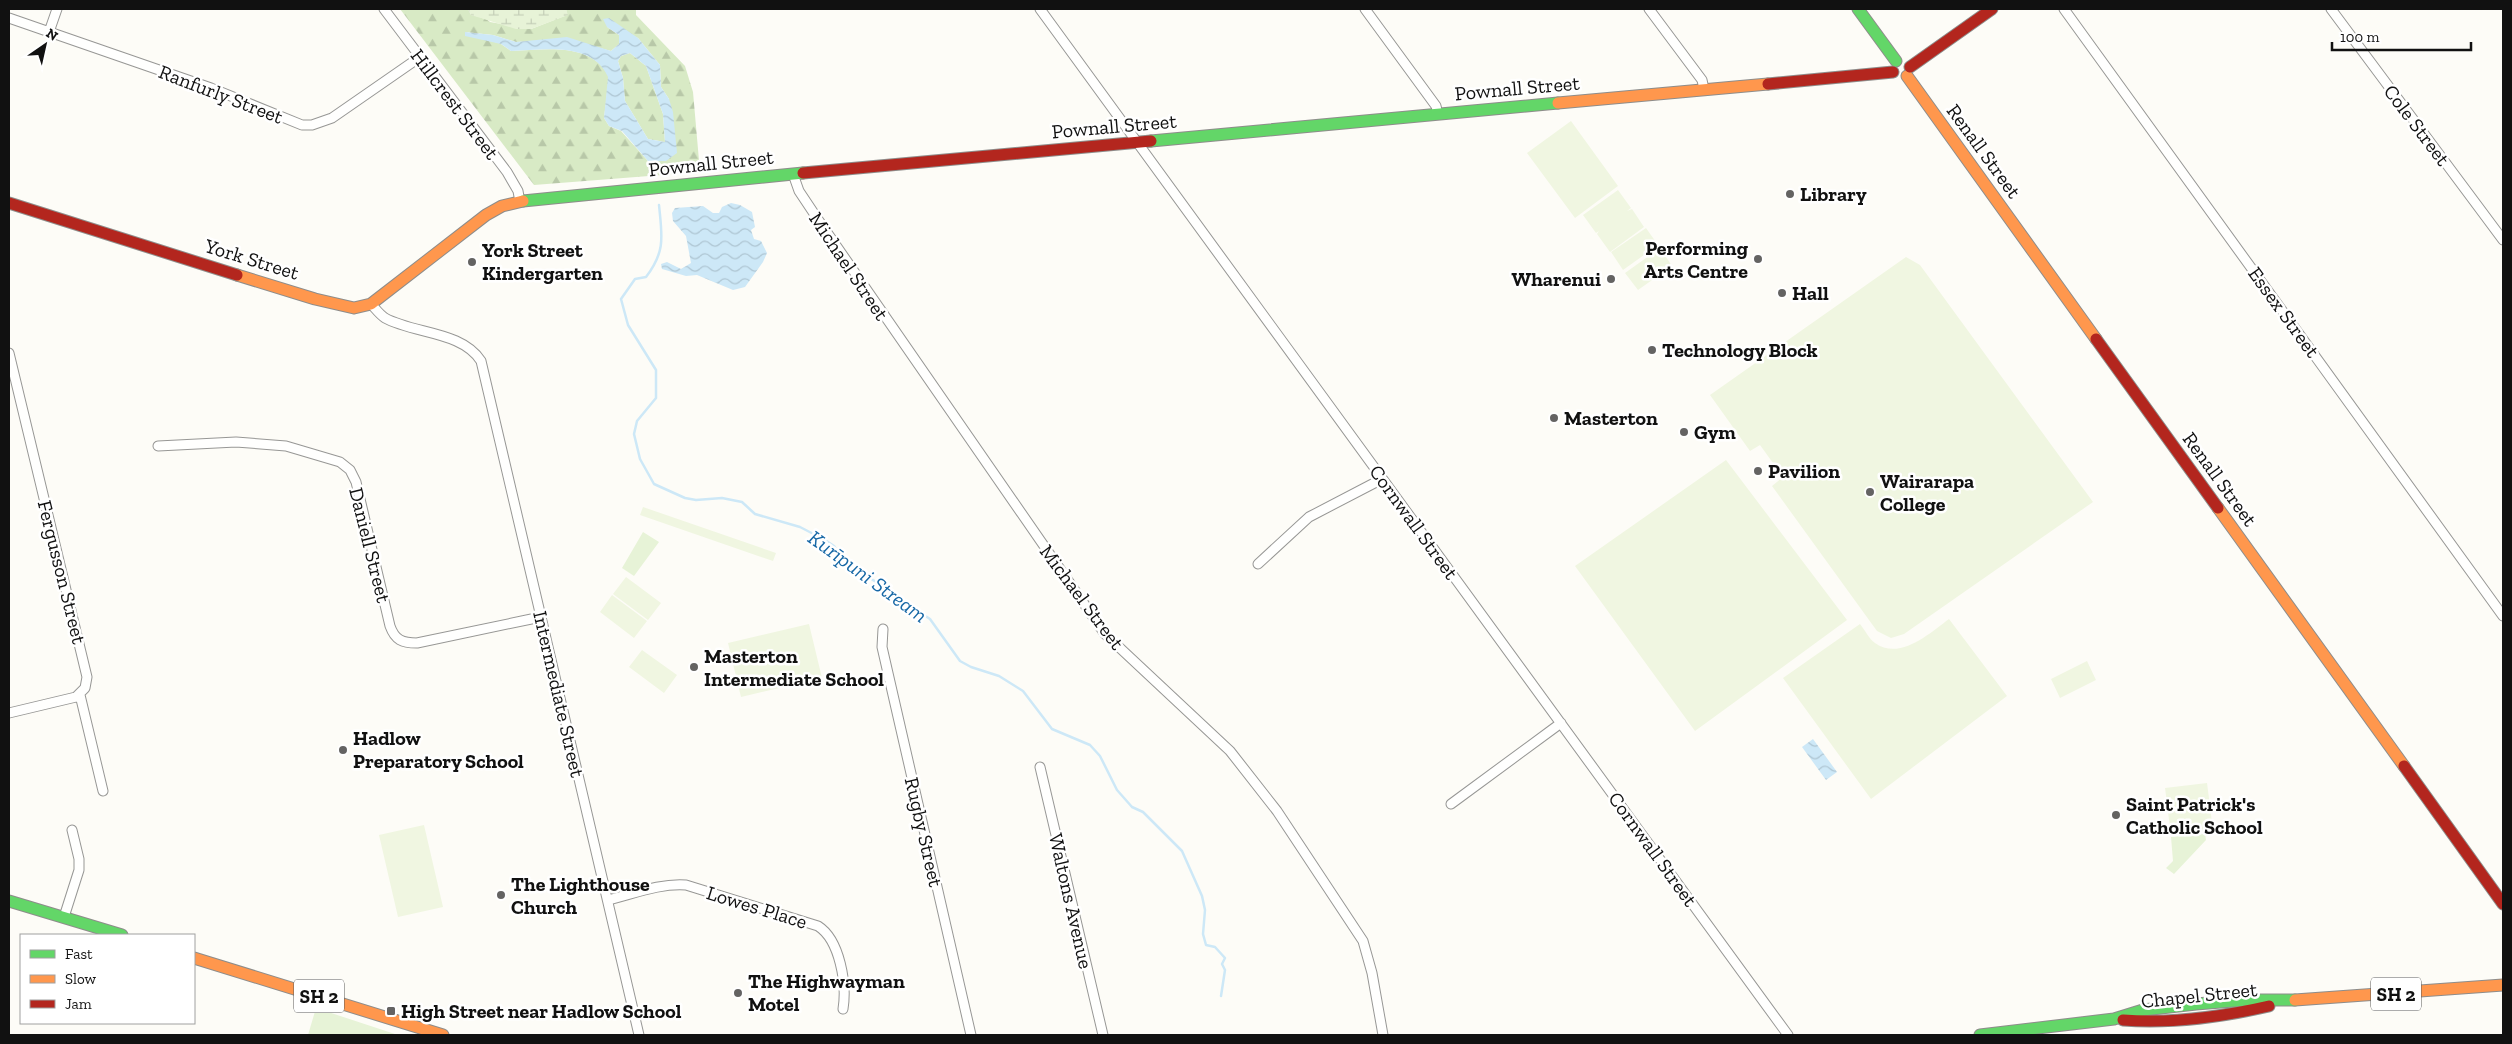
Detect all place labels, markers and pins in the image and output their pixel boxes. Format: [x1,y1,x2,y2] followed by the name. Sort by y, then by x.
[1800,182,1867,206] place label: Library
[1784,188,1796,200] marker: Library
[1644,236,1749,283] place label: Performing Arts Centre
[482,238,603,285] place label: York Street Kindergarten
[1752,253,1764,265] marker: Performing Arts Centre
[466,256,478,268] marker: York Street Kindergarten
[1511,267,1601,291] place label: Wharenui
[1605,273,1617,285] marker: Wharenui
[1792,281,1829,305] place label: Hall
[1776,287,1788,299] marker: Hall
[1662,338,1818,362] place label: Technology Block
[1646,344,1658,356] marker: Technology Block
[1564,406,1658,430] place label: Masterton
[1548,412,1560,424] marker: Masterton
[1694,420,1736,444] place label: Gym
[1678,426,1690,438] marker: Gym
[1768,459,1840,483] place label: Pavilion
[1752,465,1764,477] marker: Pavilion
[1880,469,1974,516] place label: Wairarapa College
[1864,486,1876,498] marker: Wairarapa College
[704,644,884,691] place label: Masterton Intermediate School
[688,661,700,673] marker: Masterton Intermediate School
[353,726,524,773] place label: Hadlow Preparatory School
[337,744,349,756] marker: Hadlow Preparatory School
[2126,792,2263,839] place label: Saint Patrick's Catholic School
[2110,809,2122,821] marker: Saint Patrick's Catholic School
[511,872,650,919] place label: The Lighthouse Church
[495,889,507,901] marker: The Lighthouse Church
[748,969,905,1016] place label: The Highwayman Motel
[732,987,744,999] marker: The Highwayman Motel
[401,999,682,1023] place label: High Street near Hadlow School
[385,1005,397,1017] marker: High Street near Hadlow School

